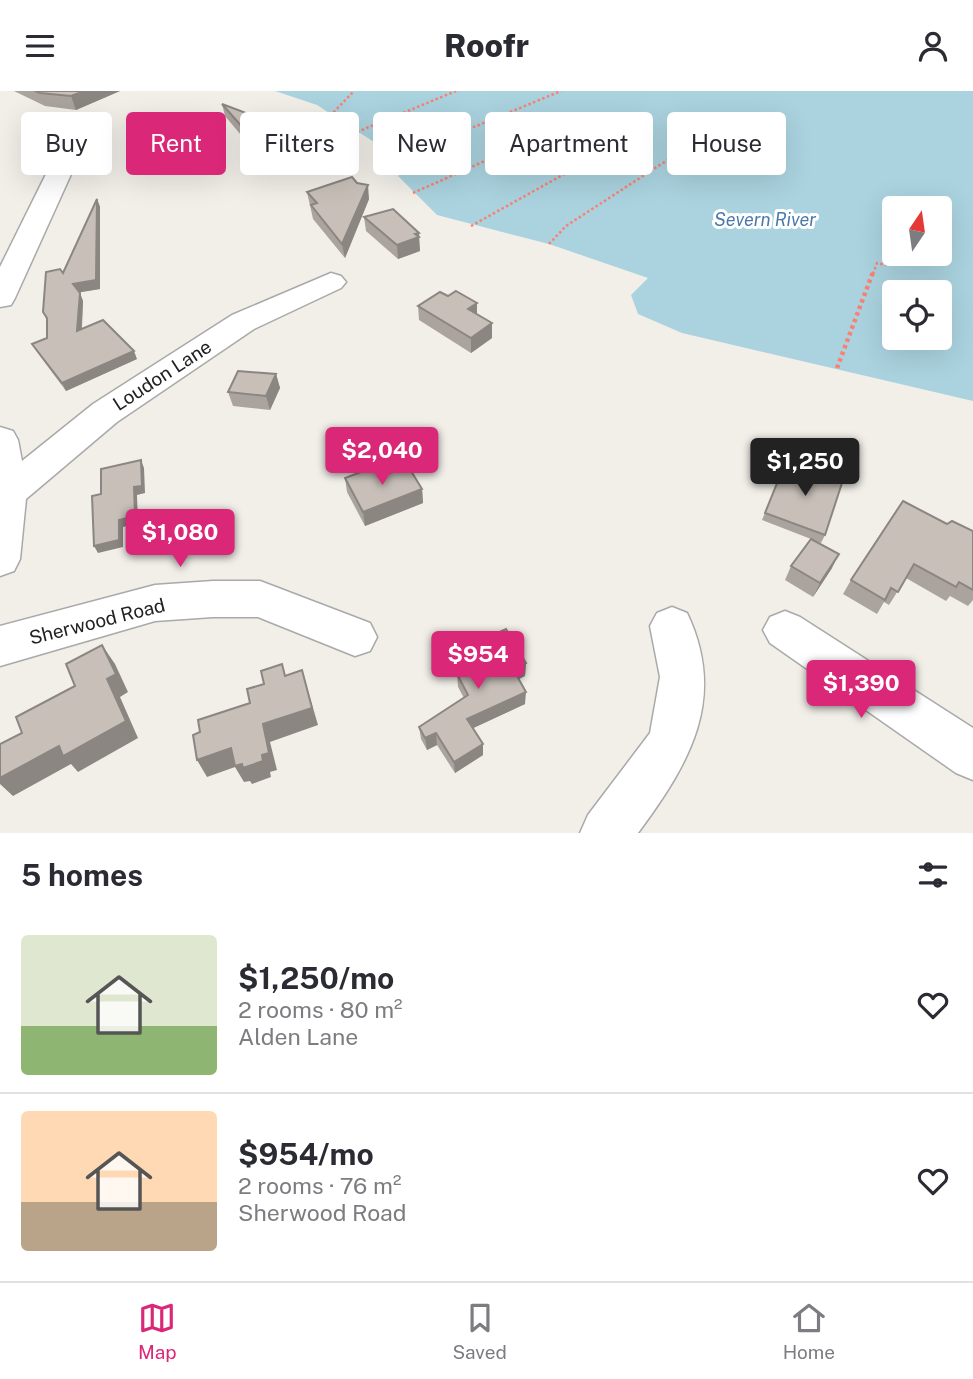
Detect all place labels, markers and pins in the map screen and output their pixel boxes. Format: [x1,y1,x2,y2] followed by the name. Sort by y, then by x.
[325,427,439,487] pin: $2,040
[748,439,862,498] pin: $1,250
[123,510,237,569] pin: $1,080
[437,631,519,691] pin: $954
[804,661,918,720] pin: $1,390

